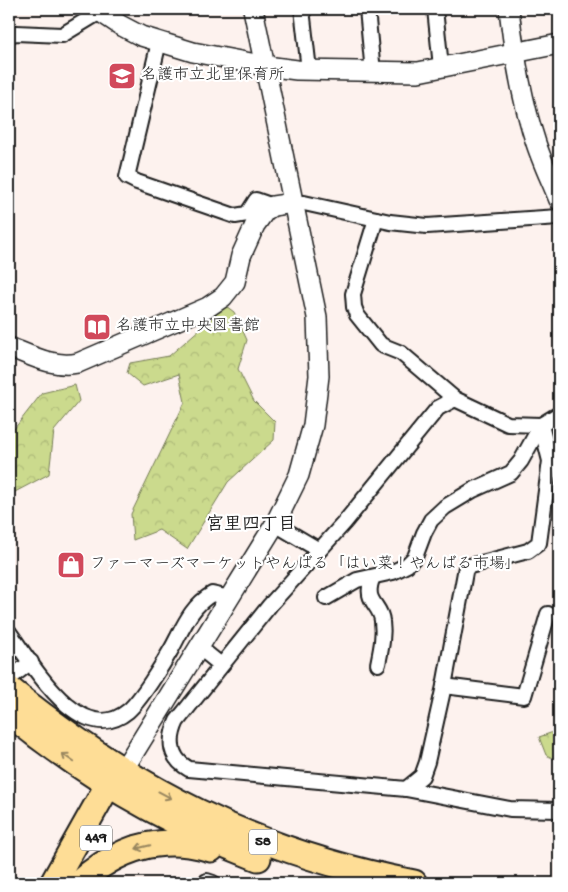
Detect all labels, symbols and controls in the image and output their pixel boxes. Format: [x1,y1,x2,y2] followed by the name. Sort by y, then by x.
[107,61,137,91] school or university icon: 名護市立北里保育所
[141,66,285,86] place label: 名護市立北里保育所
[82,312,112,342] library icon: 名護市立中央図書館
[116,316,260,337] place label: 名護市立中央図書館
[206,514,296,536] district label: 宮里四丁目
[56,550,86,580] shop icon: ファーマーズマーケットやんばる「はい菜！やんばる市場」
[90,555,521,575] place label: ファーマーズマーケットやんばる「はい菜！やんばる市場」
[61,753,75,763] one-way arrow
[158,790,173,800] one-way arrow
[80,826,112,850] road number: 449
[249,830,277,854] road number: 58
[135,843,151,852] one-way arrow

